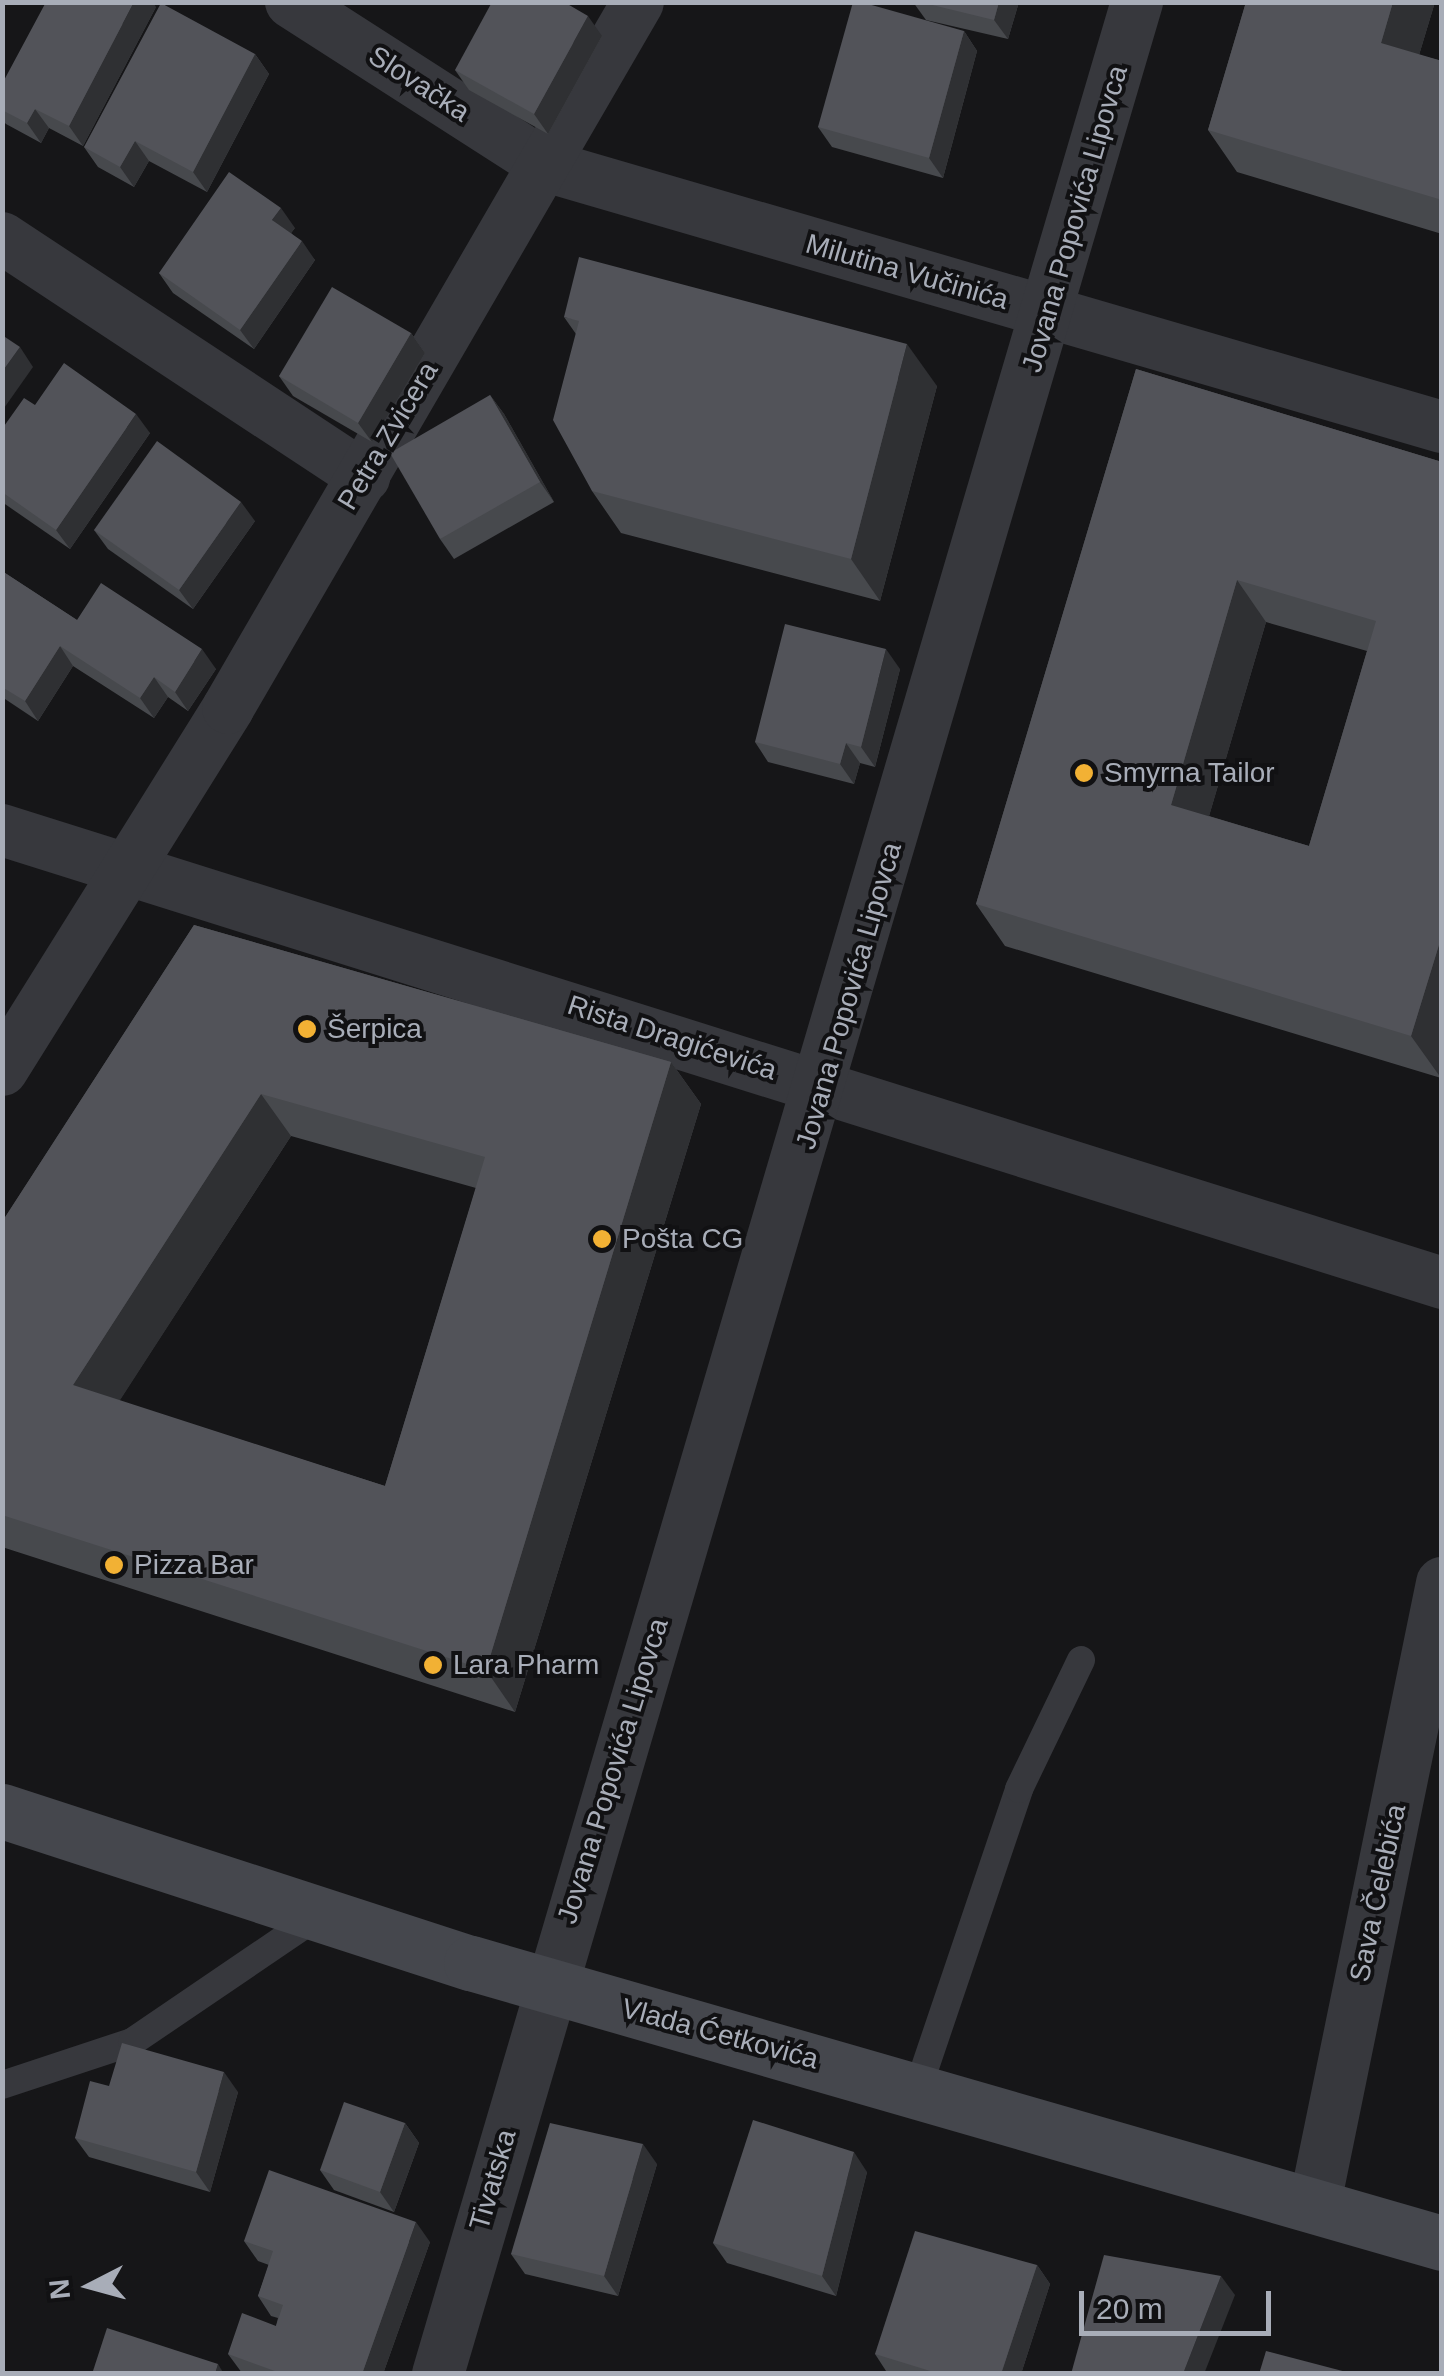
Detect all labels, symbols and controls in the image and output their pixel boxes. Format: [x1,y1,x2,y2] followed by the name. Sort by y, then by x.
[362,39,476,129] street label: Slovačka
[1015,62,1135,376] street label: Jovana Popovića Lipovca
[802,227,1012,317] street label: Milutina Vučinića
[331,356,445,516] street label: Petra Zvicera
[1104,756,1275,790] place label: Smyrna Tailor
[1073,762,1095,784] marker: Smyrna Tailor
[789,839,909,1153] street label: Jovana Popovića Lipovca
[563,988,781,1088] street label: Rista Dragićevića
[327,1012,422,1046] place label: Šerpica
[296,1018,318,1040] marker: Šerpica
[622,1222,743,1256] place label: Pošta CG
[591,1228,613,1250] marker: Pošta CG
[134,1548,254,1582] place label: Pizza Bar
[103,1554,125,1576] marker: Pizza Bar
[551,1614,675,1928] street label: Jovana Popovića Lipovca
[453,1648,599,1682] place label: Lara Pharm
[422,1654,444,1676] marker: Lara Pharm
[1343,1801,1413,1985] street label: Sava Čelebića
[618,1992,822,2076] street label: Vlada Ćetkovića
[463,2126,523,2234] street label: Tivatska
[40,2236,140,2336] north arrow
[1084,2271,1276,2333] scale bar
[43,2278,76,2301] text: N
[1096,2292,1163,2325] text: 20 m

